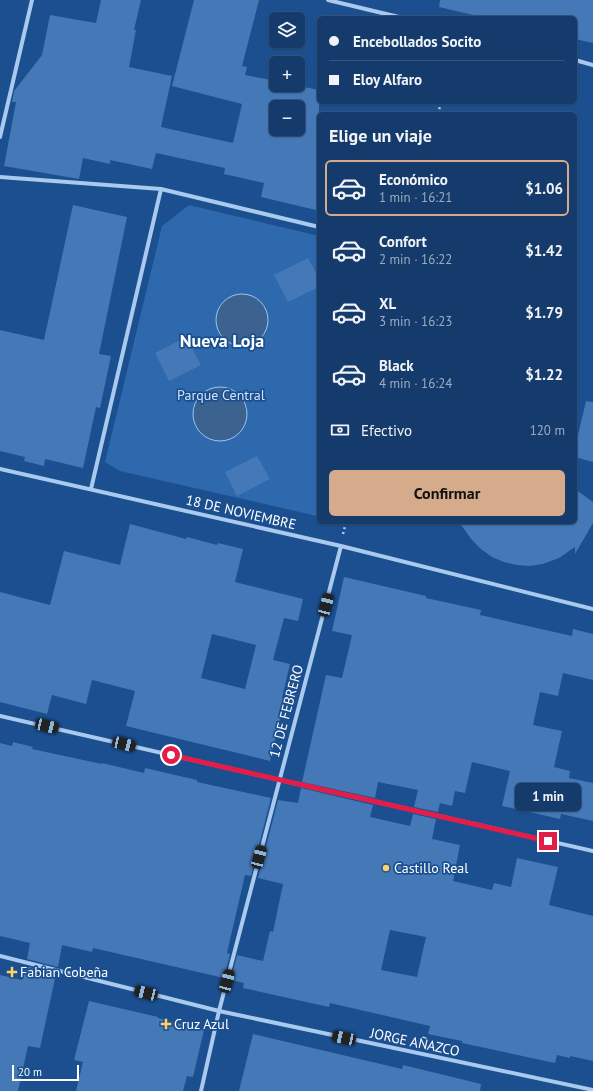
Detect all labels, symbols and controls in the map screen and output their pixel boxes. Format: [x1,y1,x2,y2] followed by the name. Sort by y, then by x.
[269,12,305,136] map controls
[269,12,305,48] button: layers
[353,32,481,51] text: Encebollados Socito
[269,56,305,92] button: +
[353,70,422,89] text: Eloy Alfaro
[269,100,305,136] button: −
[329,124,432,147] text: Elige un viaje
[331,170,367,206] icon: car
[379,170,448,189] text: Económico
[525,179,563,198] text: $1.06
[379,189,452,206] text: 1 min · 16:21
[331,232,367,268] icon: car
[379,232,427,251] text: Confort
[525,241,563,260] text: $1.42
[379,251,452,268] text: 2 min · 16:22
[331,294,367,330] icon: car
[379,294,396,313] text: XL
[525,303,563,322] text: $1.79
[379,313,452,330] text: 3 min · 16:23
[180,329,264,352] district label: Nueva Loja
[331,356,367,392] icon: car
[379,356,414,375] text: Black
[525,365,563,384] text: $1.22
[379,375,452,392] text: 4 min · 16:24
[177,386,265,404] park label: Parque Central
[329,419,351,441] icon: cash
[361,421,412,440] text: Efectivo
[530,422,565,439] text: 120 m
[329,470,565,516] button: Confirmar
[184,491,298,533] street label: 18 DE NOVIEMBRE
[317,592,335,618] car
[265,663,307,759] street label: 12 DE FEBRERO
[34,717,60,735] car
[111,735,137,753] car
[162,746,180,764] route start
[515,783,581,811] callout: 1 min
[532,788,564,805] text: 1 min
[539,832,557,850] route end
[250,844,268,870] car
[394,859,468,877] place label: Castillo Real
[381,863,391,873] marker: Castillo Real
[20,963,108,981] place label: Fabian Cobeña
[7,967,17,977] marker: Fabian Cobeña
[218,968,236,994] car
[133,984,159,1002] car
[174,1015,229,1033] place label: Cruz Azul
[161,1019,171,1029] marker: Cruz Azul
[368,1024,461,1060] street label: JORGE AÑAZCO
[331,1030,357,1046] car
[12,1063,79,1082] scale bar
[18,1065,42,1079] text: 20 m

